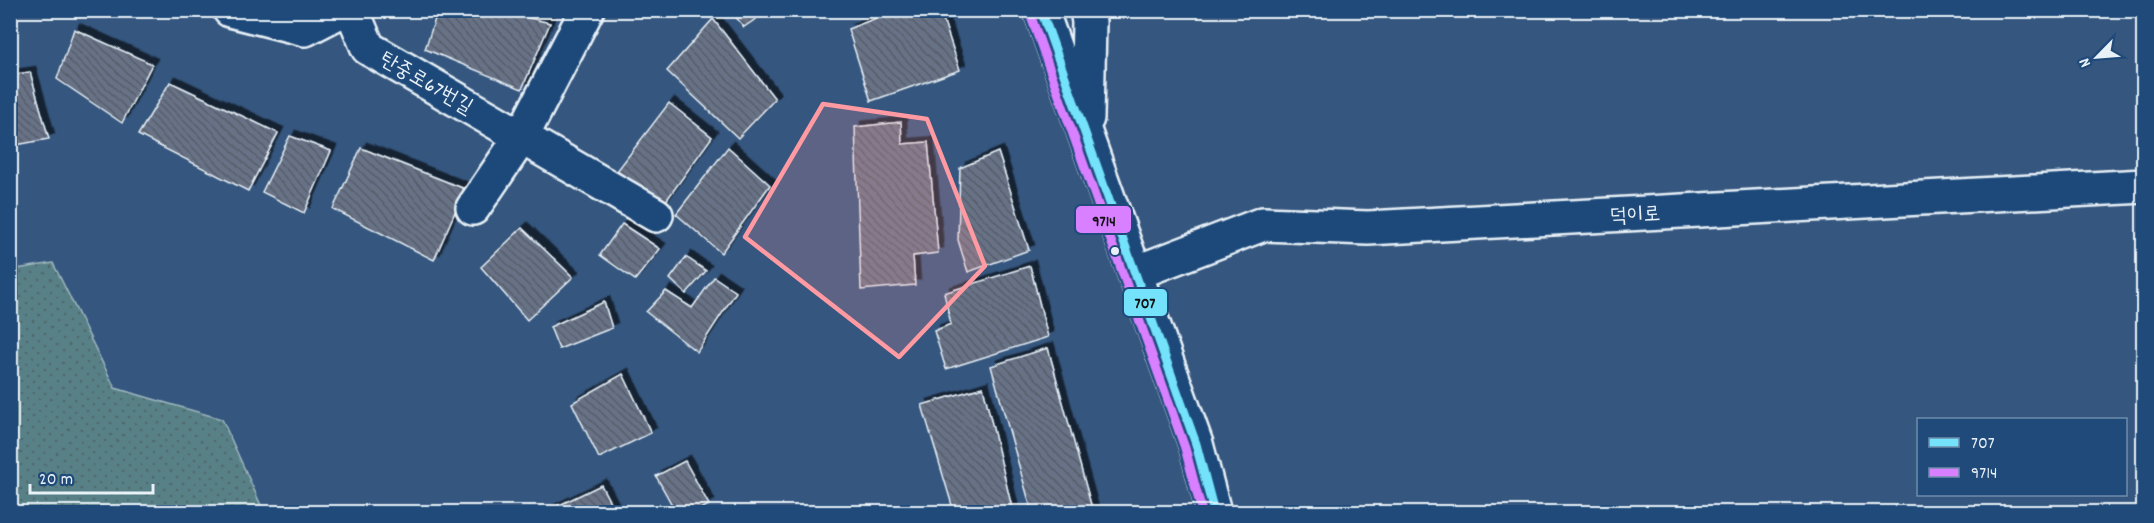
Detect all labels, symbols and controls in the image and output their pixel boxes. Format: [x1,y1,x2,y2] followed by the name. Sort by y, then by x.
[2067,27,2127,87] north arrow
[373,46,478,123] street label: 탄중로67번길
[2074,54,2098,71] text: N
[1609,201,1661,233] street label: 덕이로
[1075,205,1132,234] line badge: 9714
[1092,211,1116,234] text: 9714
[1109,245,1121,257] unlabelled marker
[1123,288,1168,317] line badge: 707
[1135,293,1155,316] text: 707
[1917,418,2127,496] legend
[1971,432,1995,457] text: 707
[30,457,153,495] scale bar
[1971,462,1998,487] text: 9714
[39,468,73,493] text: 20 m

